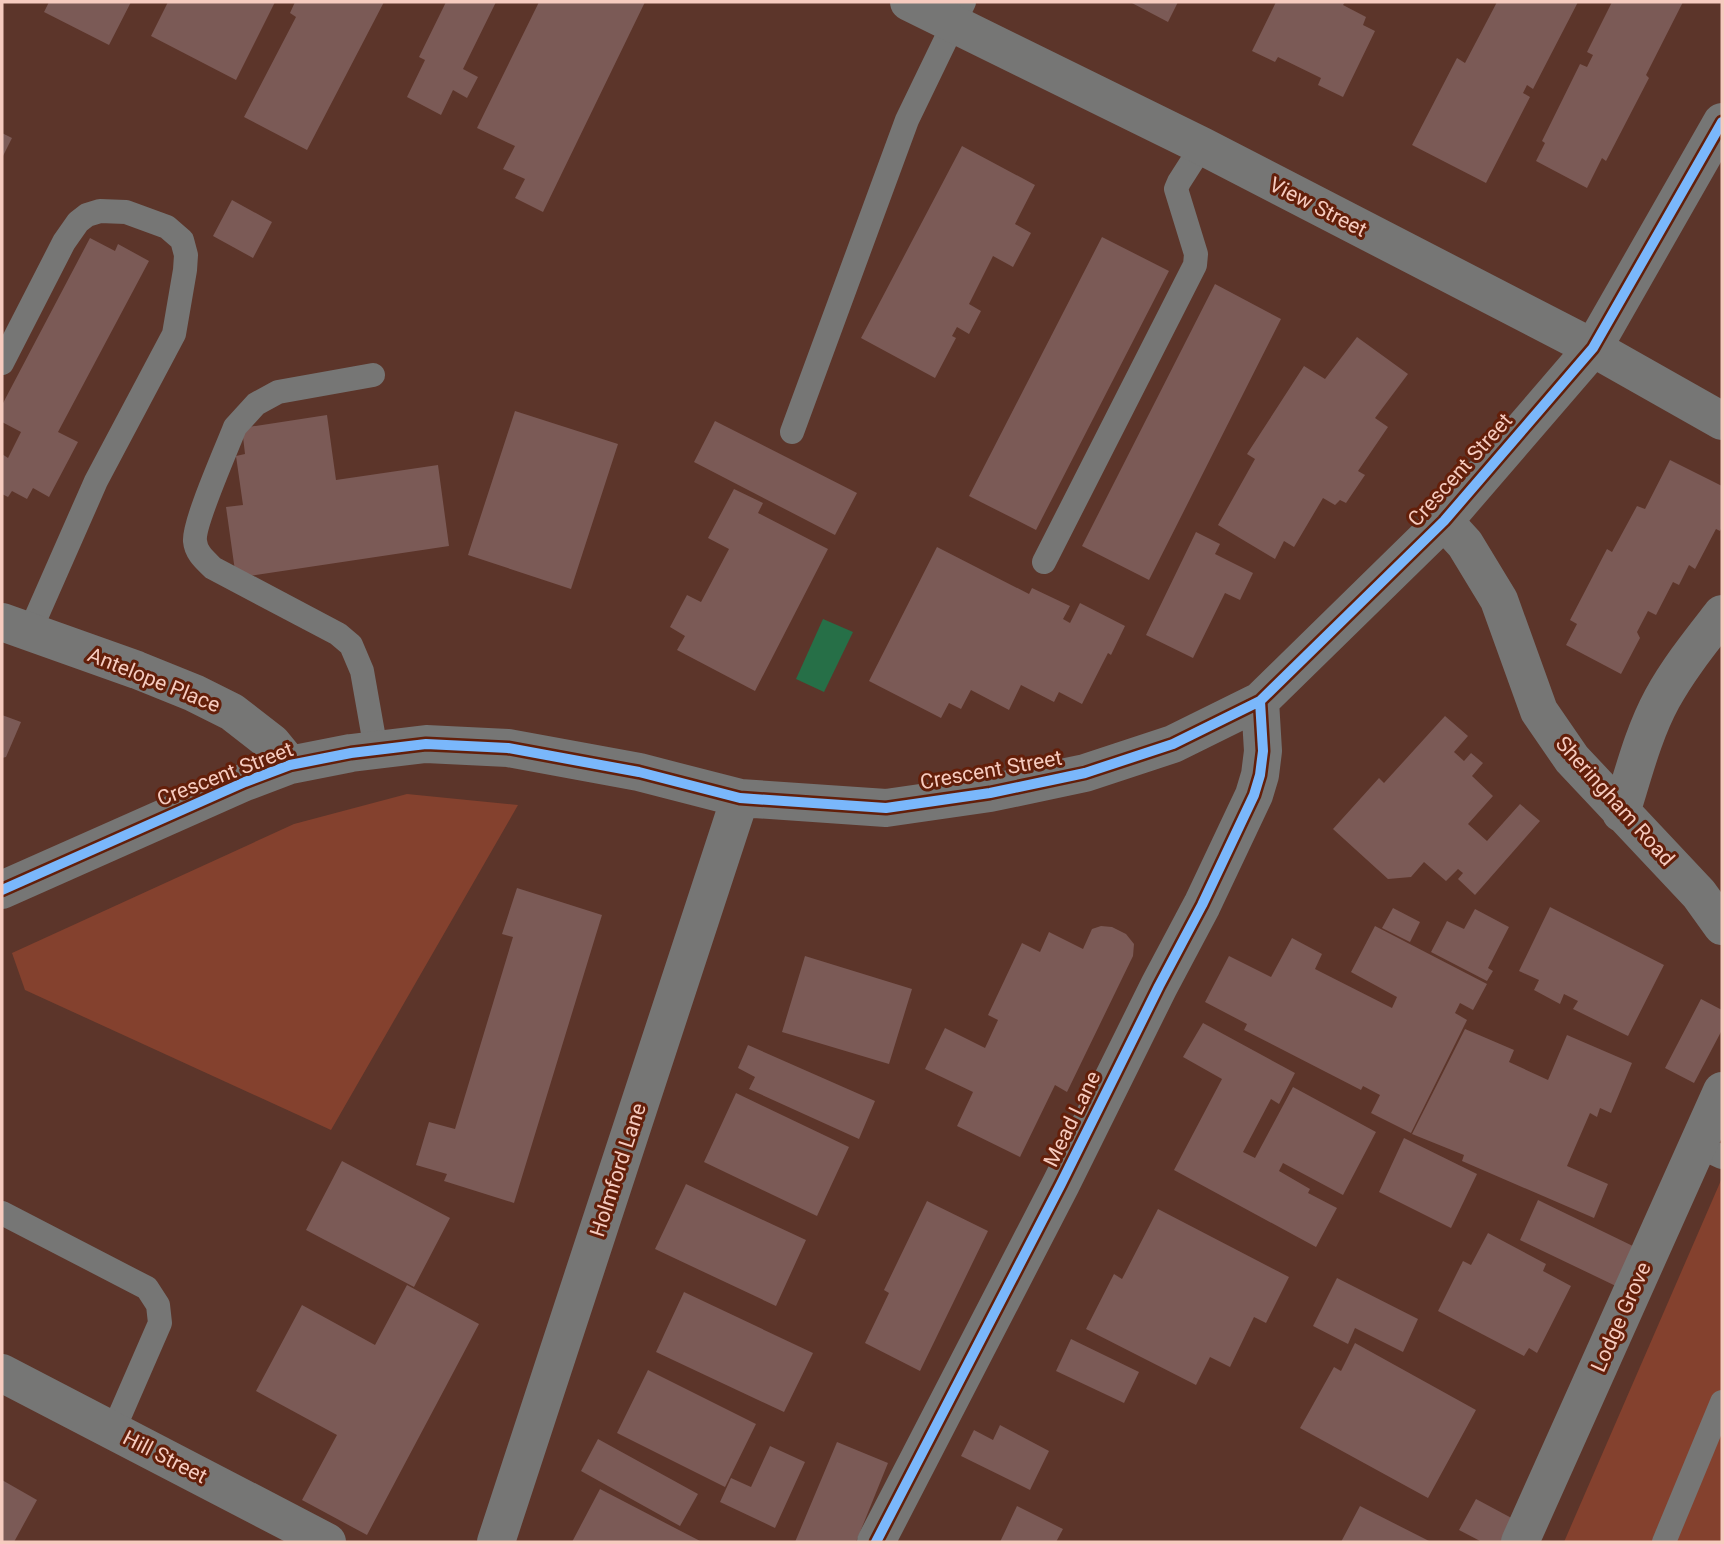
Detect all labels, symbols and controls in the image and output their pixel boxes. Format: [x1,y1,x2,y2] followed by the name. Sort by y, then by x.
[1265,172,1371,242] street label: View Street
[1403,408,1517,531] street label: Crescent Street
[84,643,224,717] street label: Antelope Place
[1551,731,1679,871] street label: Sheringham Road
[154,737,297,811] street label: Crescent Street
[918,746,1064,794] street label: Crescent Street
[1039,1067,1105,1171] street label: Mead Lane
[585,1100,651,1240] street label: Holmford Lane
[1586,1258,1656,1376] street label: Lodge Grove
[119,1426,211,1488] street label: Hill Street

